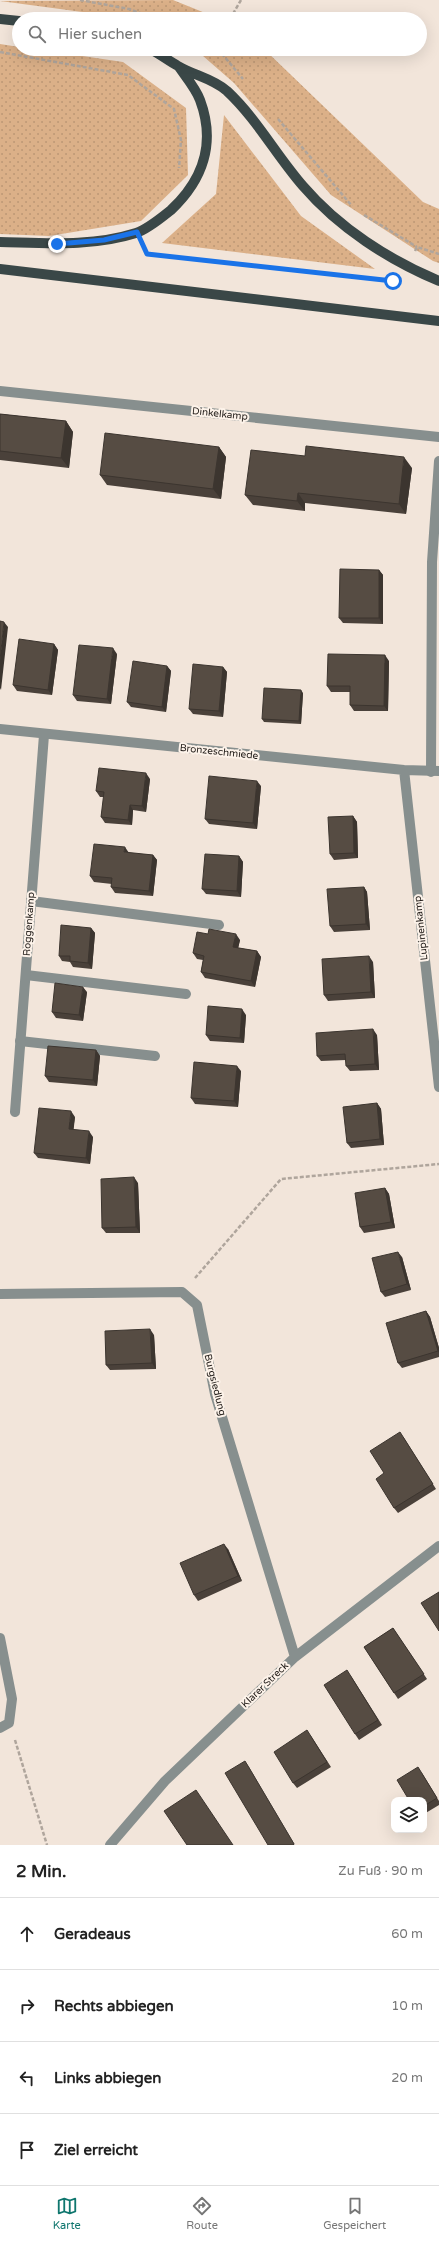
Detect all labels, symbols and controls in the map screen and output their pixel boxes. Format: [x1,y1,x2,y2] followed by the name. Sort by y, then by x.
[12,12,427,56] search box
[26,23,48,45] icon: search
[58,25,142,43] text: Hier suchen
[48,235,66,253] route end
[384,272,402,290] route start
[192,405,248,423] street label: Dinkelkamp
[179,742,259,762] street label: Bronzeschmiede
[21,892,37,956] street label: Roggenkamp
[412,895,430,961] street label: Lupinenkamp
[202,1353,228,1417] street label: Burgsiedlung
[239,1659,291,1710] street label: Klarer Streck
[391,1797,427,1833] map controls
[391,1797,427,1833] button: layers
[16,1861,66,1882] text: 2 Min.
[338,1863,423,1879] text: Zu Fuß · 90 m
[16,1923,38,1945] icon: ahead
[54,1925,131,1943] text: Geradeaus
[391,1926,423,1942] text: 60 m
[16,1995,38,2017] icon: right
[54,1997,174,2015] text: Rechts abbiegen
[391,1998,423,2014] text: 10 m
[16,2067,38,2089] icon: left
[54,2069,161,2087] text: Links abbiegen
[391,2070,423,2086] text: 20 m
[16,2139,38,2161] icon: arrive
[54,2141,138,2159] text: Ziel erreicht
[53,2195,81,2232] tab: Karte
[186,2195,218,2232] tab: Route
[323,2195,386,2232] tab: Gespeichert

